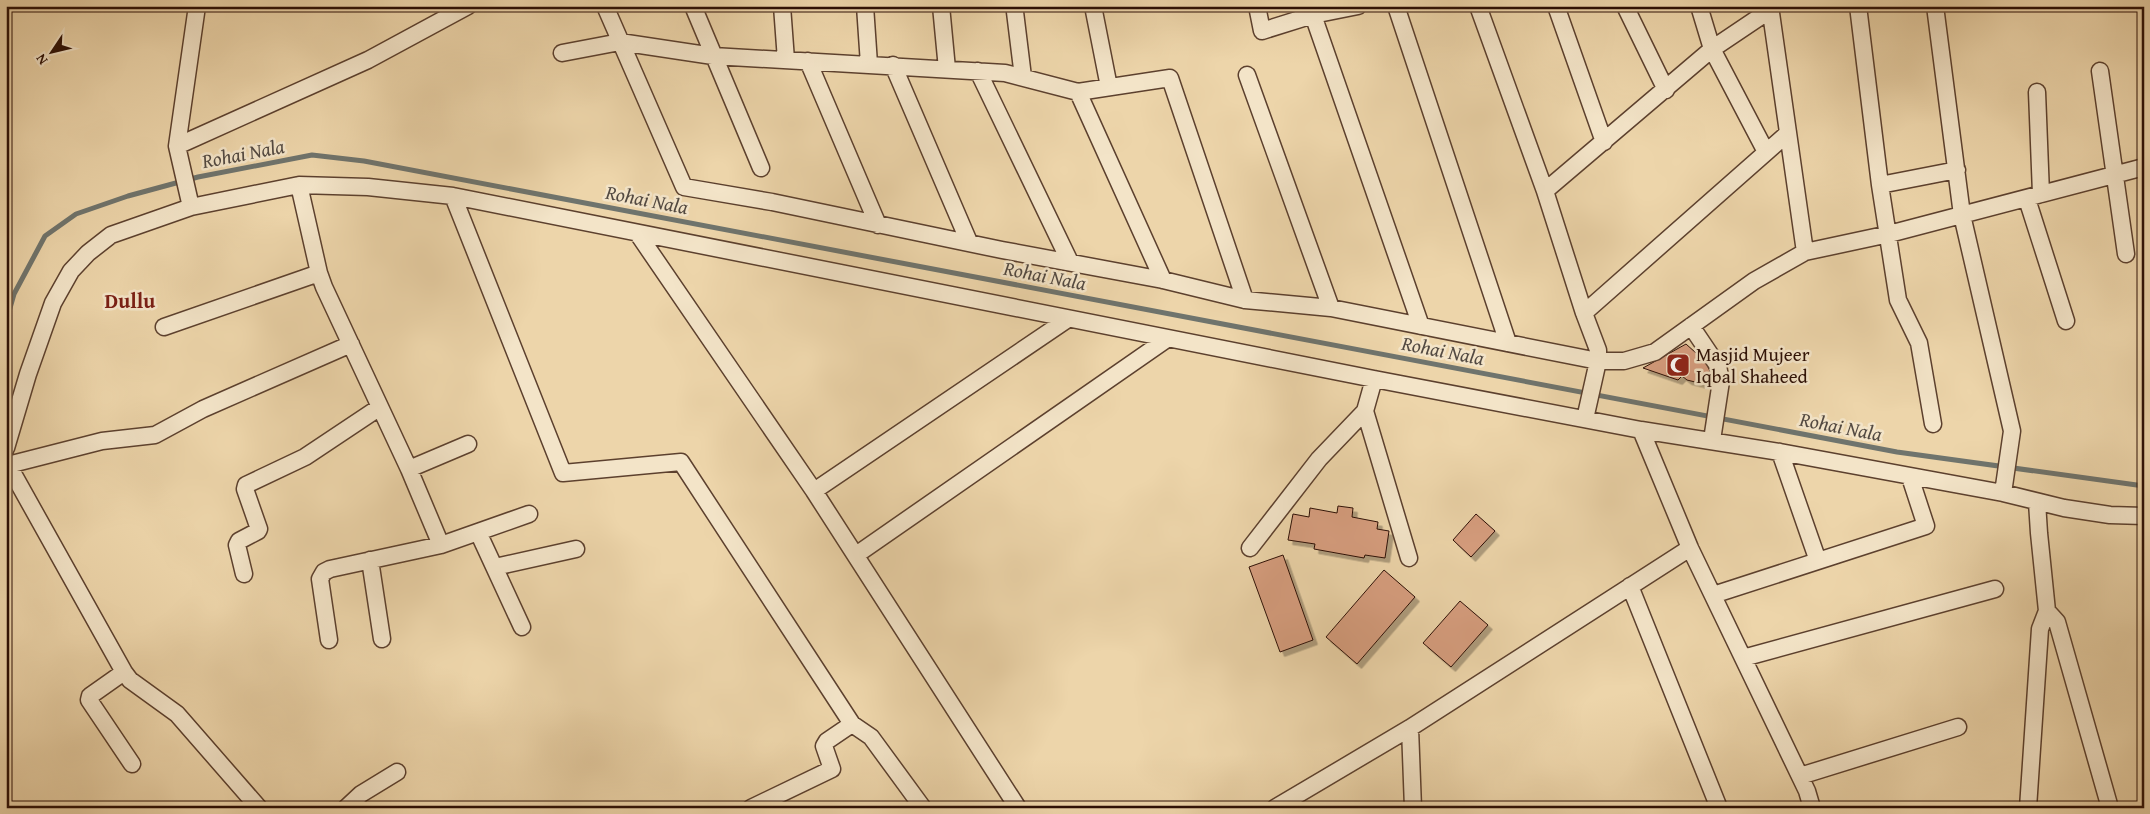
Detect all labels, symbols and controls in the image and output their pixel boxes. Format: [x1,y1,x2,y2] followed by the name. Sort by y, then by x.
[28,28,78,78] north arrow
[30,49,52,69] text: N
[198,131,287,175] water label: Rohai Nala
[602,177,691,221] water label: Rohai Nala
[1000,253,1089,297] water label: Rohai Nala
[105,285,155,316] district label: Dullu
[1398,328,1487,372] water label: Rohai Nala
[1696,340,1810,390] place label: Masjid Mujeer Iqbal Shaheed
[1665,352,1691,378] mosque icon: Masjid Mujeer Iqbal Shaheed
[1796,404,1885,448] water label: Rohai Nala

